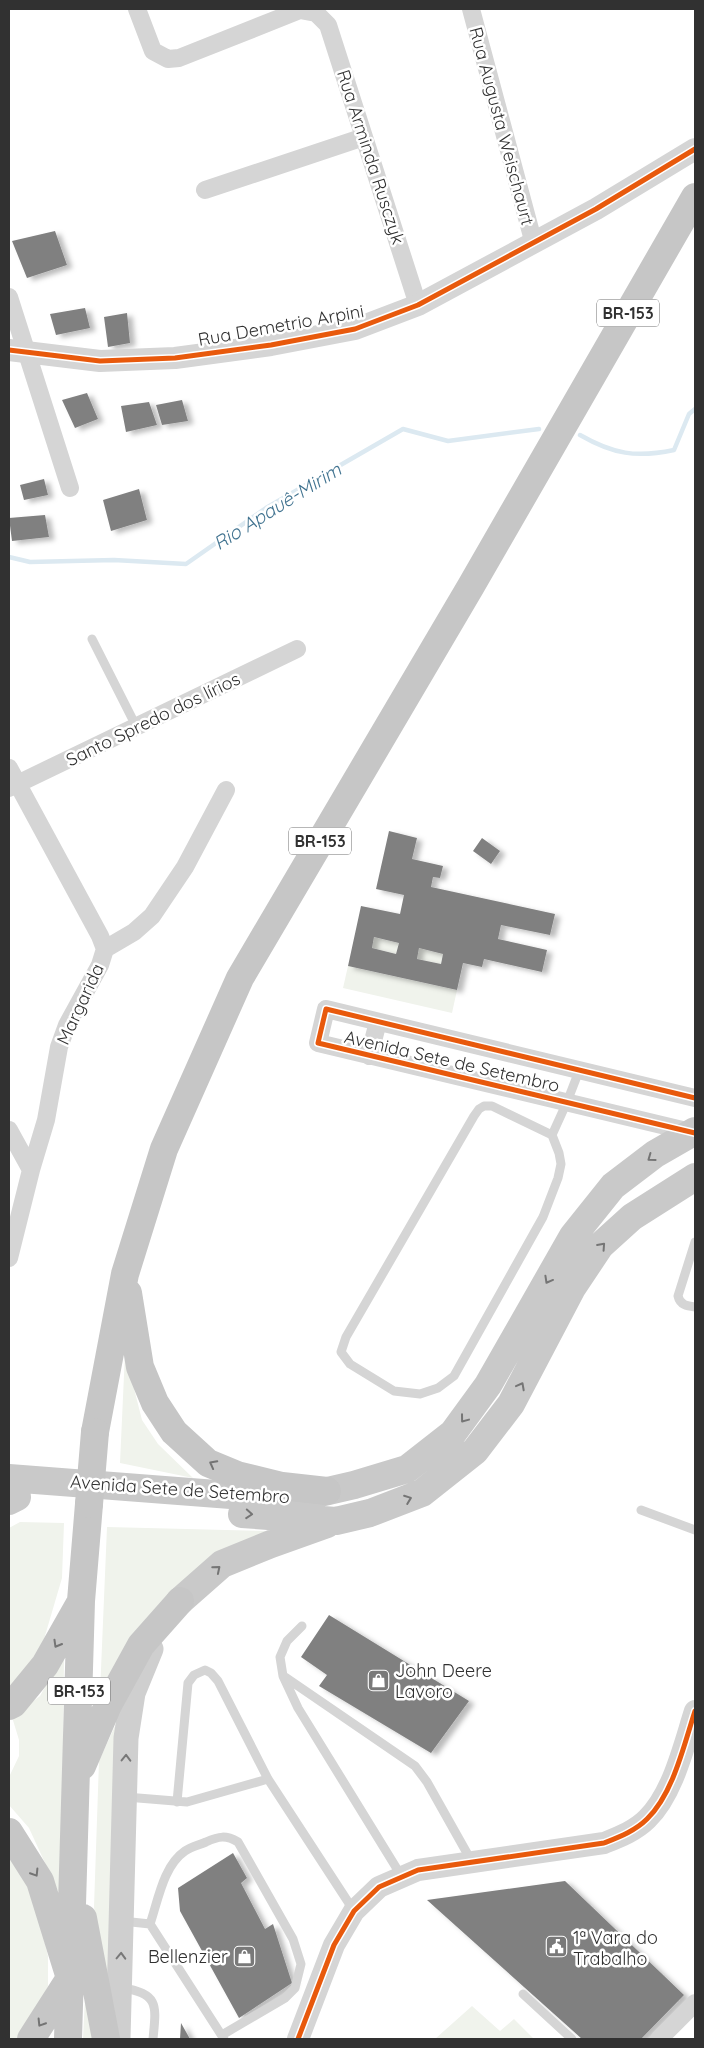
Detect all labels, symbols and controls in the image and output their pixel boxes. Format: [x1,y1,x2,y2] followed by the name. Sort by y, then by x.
[464,24,540,228] street label: Rua Augusta Weischaurt
[332,67,410,247] street label: Rua Arminda Rusczyk
[196,299,366,351] street label: Rua Demetrio Arpini
[597,300,659,326] road number: BR-153
[209,457,346,555] water label: Rio Apauê-Mirim
[62,667,244,771] street label: Santo Spredo dos lírios
[289,828,351,854] road number: BR-153
[51,960,109,1048] street label: Margarida
[342,1025,562,1097] street label: Avenida Sete de Setembro
[648,1152,657,1160] one-way arrow
[596,1242,605,1251] one-way arrow
[544,1275,554,1284] one-way arrow
[515,1383,525,1392] one-way arrow
[461,1413,469,1422] one-way arrow
[209,1460,218,1470] one-way arrow
[69,1470,291,1508] street label: Avenida Sete de Setembro
[403,1494,412,1505] one-way arrow
[246,1509,254,1520] one-way arrow
[211,1567,220,1575] one-way arrow
[53,1638,63,1647] one-way arrow
[395,1659,492,1703] place label: John Deere Lavoro
[367,1668,391,1692] shop icon: John Deere Lavoro
[48,1678,110,1704] road number: BR-153
[121,1754,131,1762] one-way arrow
[28,1867,38,1876] one-way arrow
[573,1926,658,1970] place label: 1ª Vara do Trabalho
[545,1935,569,1959] public building icon: 1ª Vara do Trabalho
[232,1944,256,1968] shop icon: Bellenzier
[148,1945,228,1968] place label: Bellenzier
[115,1951,126,1959] one-way arrow
[38,2018,47,2027] one-way arrow

